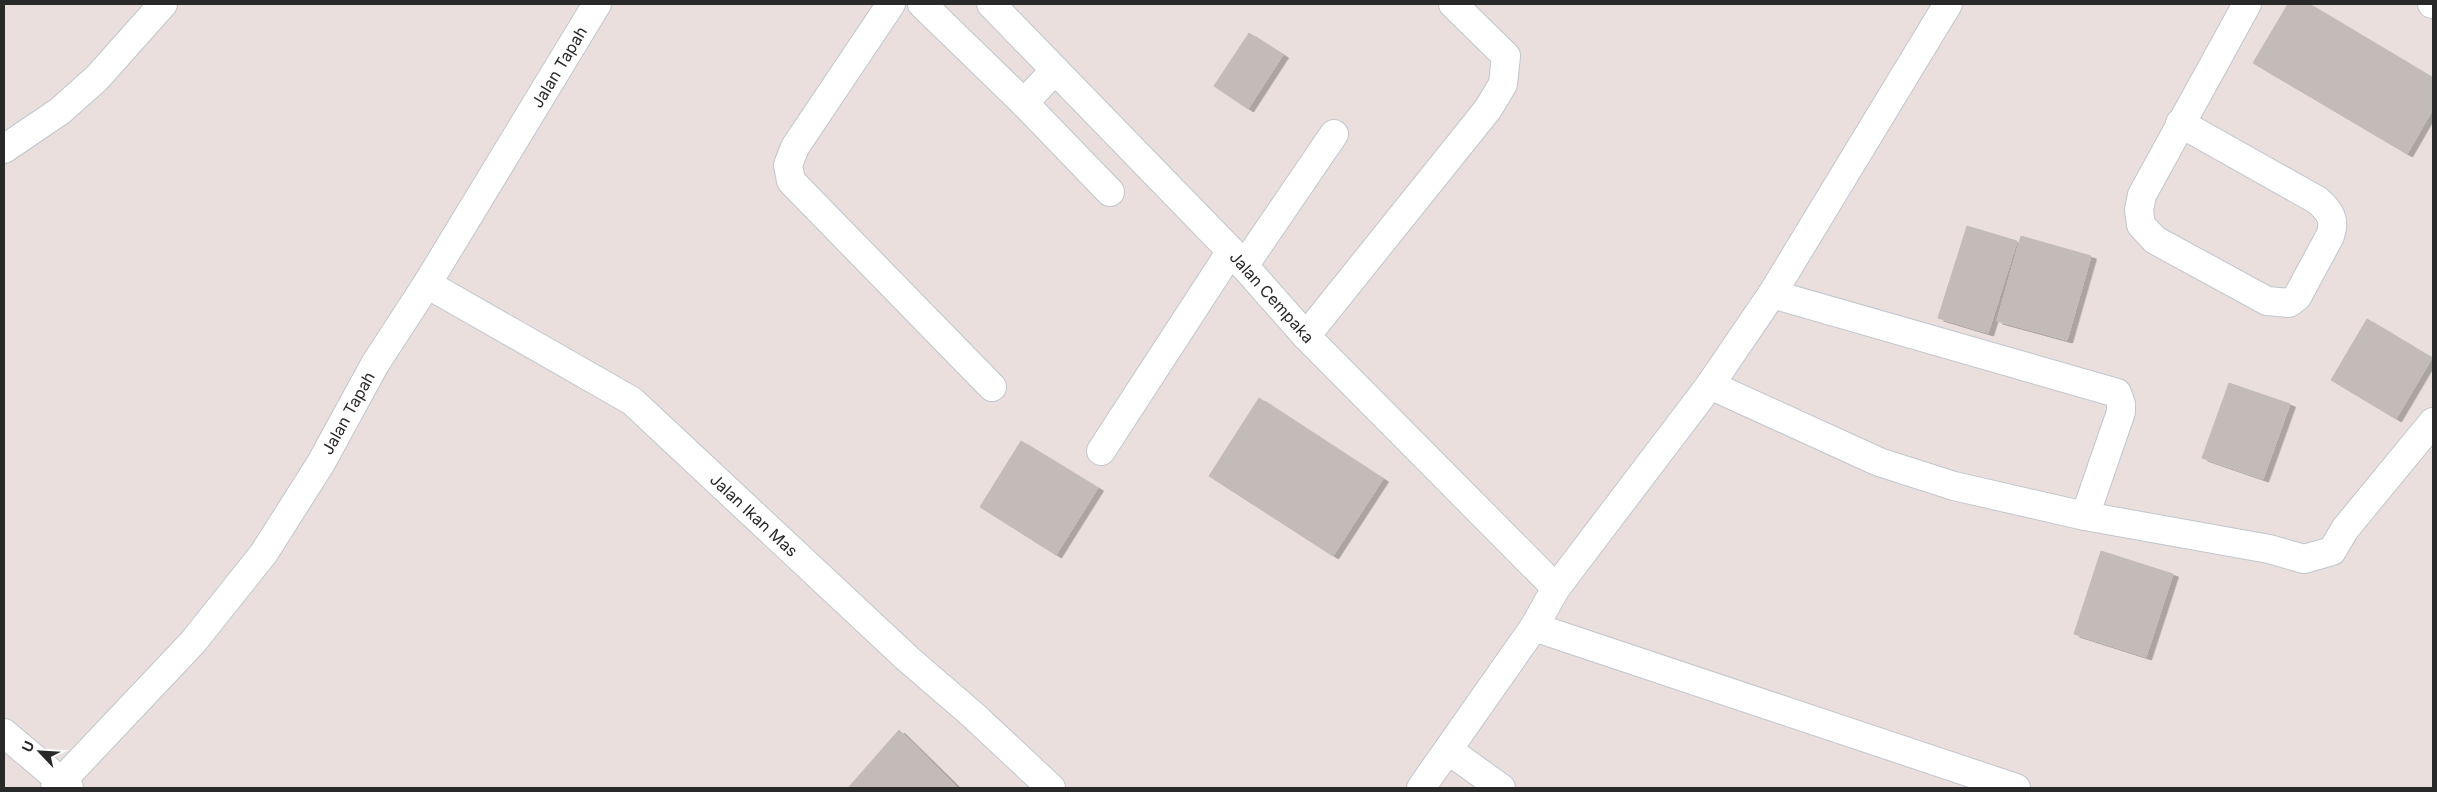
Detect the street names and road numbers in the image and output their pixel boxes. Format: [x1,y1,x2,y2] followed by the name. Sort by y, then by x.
[527,23,591,111] street label: Jalan Tapah
[1226,247,1318,347] street label: Jalan Cempaka
[317,368,379,458] street label: Jalan Tapah
[706,469,802,561] street label: Jalan Ikan Mas

